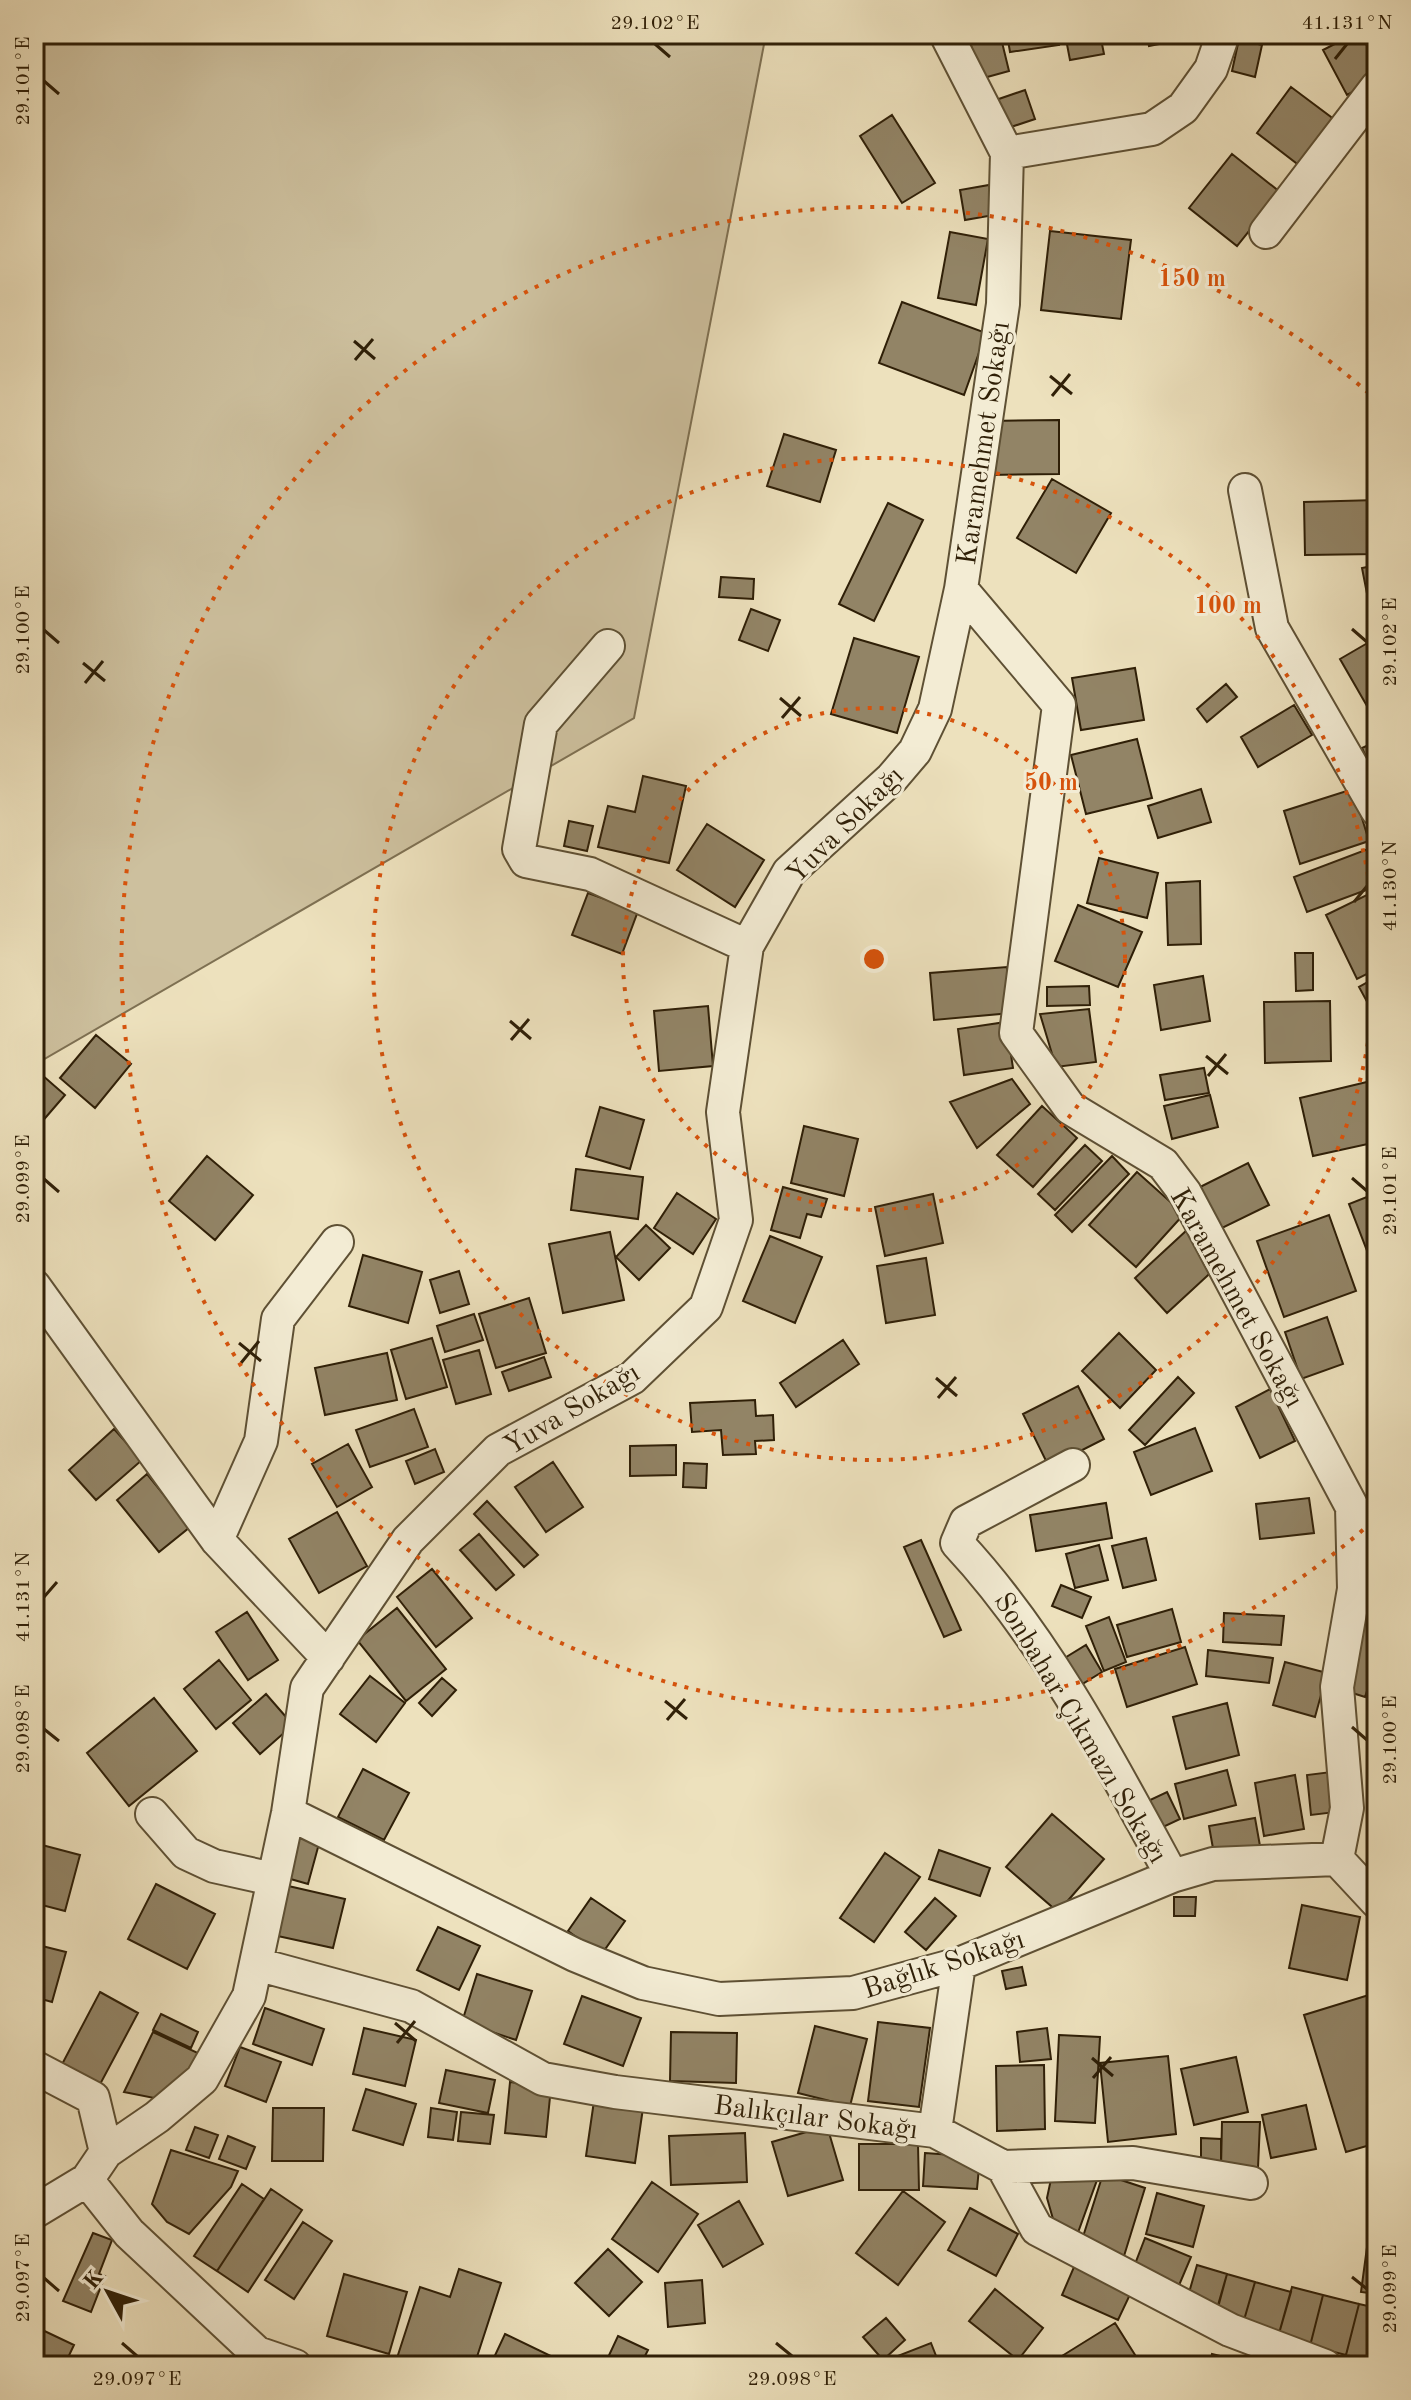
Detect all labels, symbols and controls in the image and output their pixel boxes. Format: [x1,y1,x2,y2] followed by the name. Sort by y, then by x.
[611,14,700,34] text: 29.102°E
[1302,14,1392,34] text: 41.131°N
[14,37,34,126] text: 29.101°E
[1158,267,1226,292] text: 150 m
[954,320,1016,567] street label: Karamehmet Sokağı
[14,586,34,675] text: 29.100°E
[1194,595,1262,619] text: 100 m
[1381,598,1401,687] text: 29.102°E
[782,762,910,890] street label: Yuva Sokağı
[1024,771,1078,796] text: 50 m
[1381,841,1401,931] text: 41.130°N
[860,945,888,973] centre of rings
[14,1135,34,1224] text: 29.099°E
[1381,1147,1401,1236] text: 29.101°E
[1164,1184,1307,1413] street label: Karamehmet Sokağı
[500,1359,645,1462] street label: Yuva Sokağı
[14,1552,34,1642] text: 41.131°N
[988,1589,1171,1869] street label: Sonbahar Çıkmazı Sokağı
[14,1685,34,1774] text: 29.098°E
[1381,1696,1401,1785] text: 29.100°E
[860,1927,1028,2005] street label: Bağlık Sokağı
[712,2093,919,2145] street label: Balıkçılar Sokağı
[14,2234,34,2323] text: 29.097°E
[1381,2245,1401,2334] text: 29.099°E
[68,2252,148,2332] north arrow
[80,2267,108,2294] text: K
[93,2370,182,2390] text: 29.097°E
[748,2370,837,2390] text: 29.098°E

